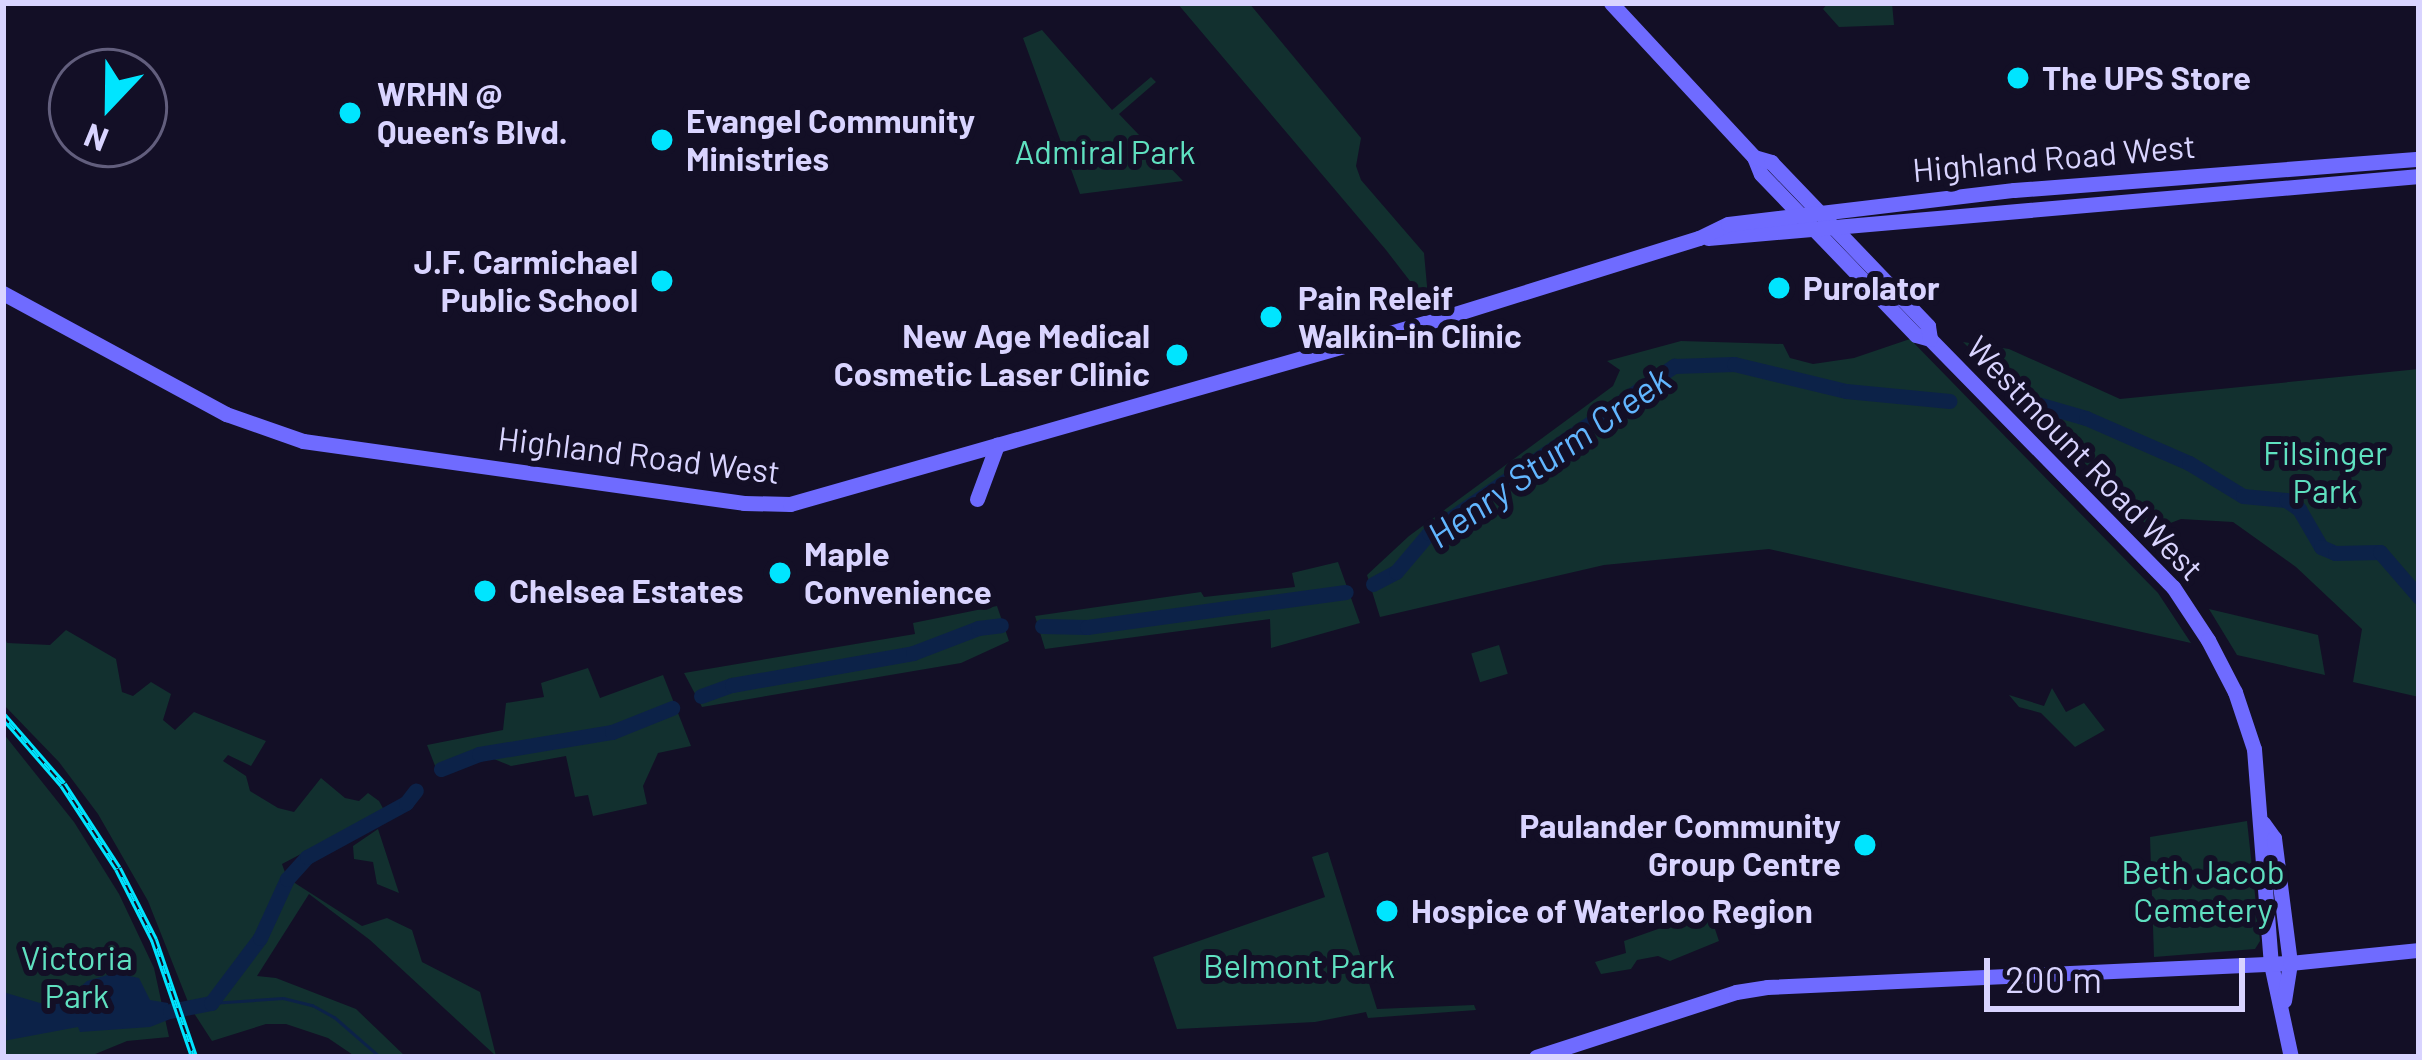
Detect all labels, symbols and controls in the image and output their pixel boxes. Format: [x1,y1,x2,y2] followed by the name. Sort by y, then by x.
[48,48,168,168] north arrow
[2042,58,2251,98] place label: The UPS Store
[2005,65,2031,91] marker: The UPS Store
[377,74,568,152] place label: WRHN @ Queen’s Blvd.
[334,97,366,129] marker: WRHN @ Queen’s Blvd.
[686,101,975,179] place label: Evangel Community Ministries
[78,116,113,161] text: N
[1911,126,2197,190] street label: Highland Road West
[649,127,675,153] marker: Evangel Community Ministries
[1014,132,1196,172] park label: Admiral Park
[414,242,638,320] place label: J.F. Carmichael Public School
[649,268,675,294] marker: J.F. Carmichael Public School
[1803,268,1940,308] place label: Purolator
[1766,275,1792,301] marker: Purolator
[1298,278,1522,356] place label: Pain Releif Walkin-in Clinic
[1255,301,1287,333] marker: Pain Releif Walkin-in Clinic
[834,316,1150,394] place label: New Age Medical Cosmetic Laser Clinic
[1958,328,2212,588] street label: Westmount Road West
[1161,339,1193,371] marker: New Age Medical Cosmetic Laser Clinic
[1419,356,1677,556] water label: Henry Sturm Creek
[496,418,782,492] street label: Highland Road West
[2263,433,2387,511] park label: Filsinger Park
[804,534,992,612] place label: Maple Convenience
[767,560,793,586] marker: Maple Convenience
[509,571,744,611] place label: Chelsea Estates
[472,578,498,604] marker: Chelsea Estates
[1520,806,1841,884] place label: Paulander Community Group Centre
[1852,832,1878,858] marker: Paulander Community Group Centre
[2121,852,2285,930] park label: Beth Jacob Cemetery
[1411,891,1813,931] place label: Hospice of Waterloo Region
[1374,898,1400,924] marker: Hospice of Waterloo Region
[1990,934,2251,1008] scale bar
[21,938,133,1016] park label: Victoria Park
[1203,946,1395,986] park label: Belmont Park
[2005,957,2102,1000] text: 200 m

